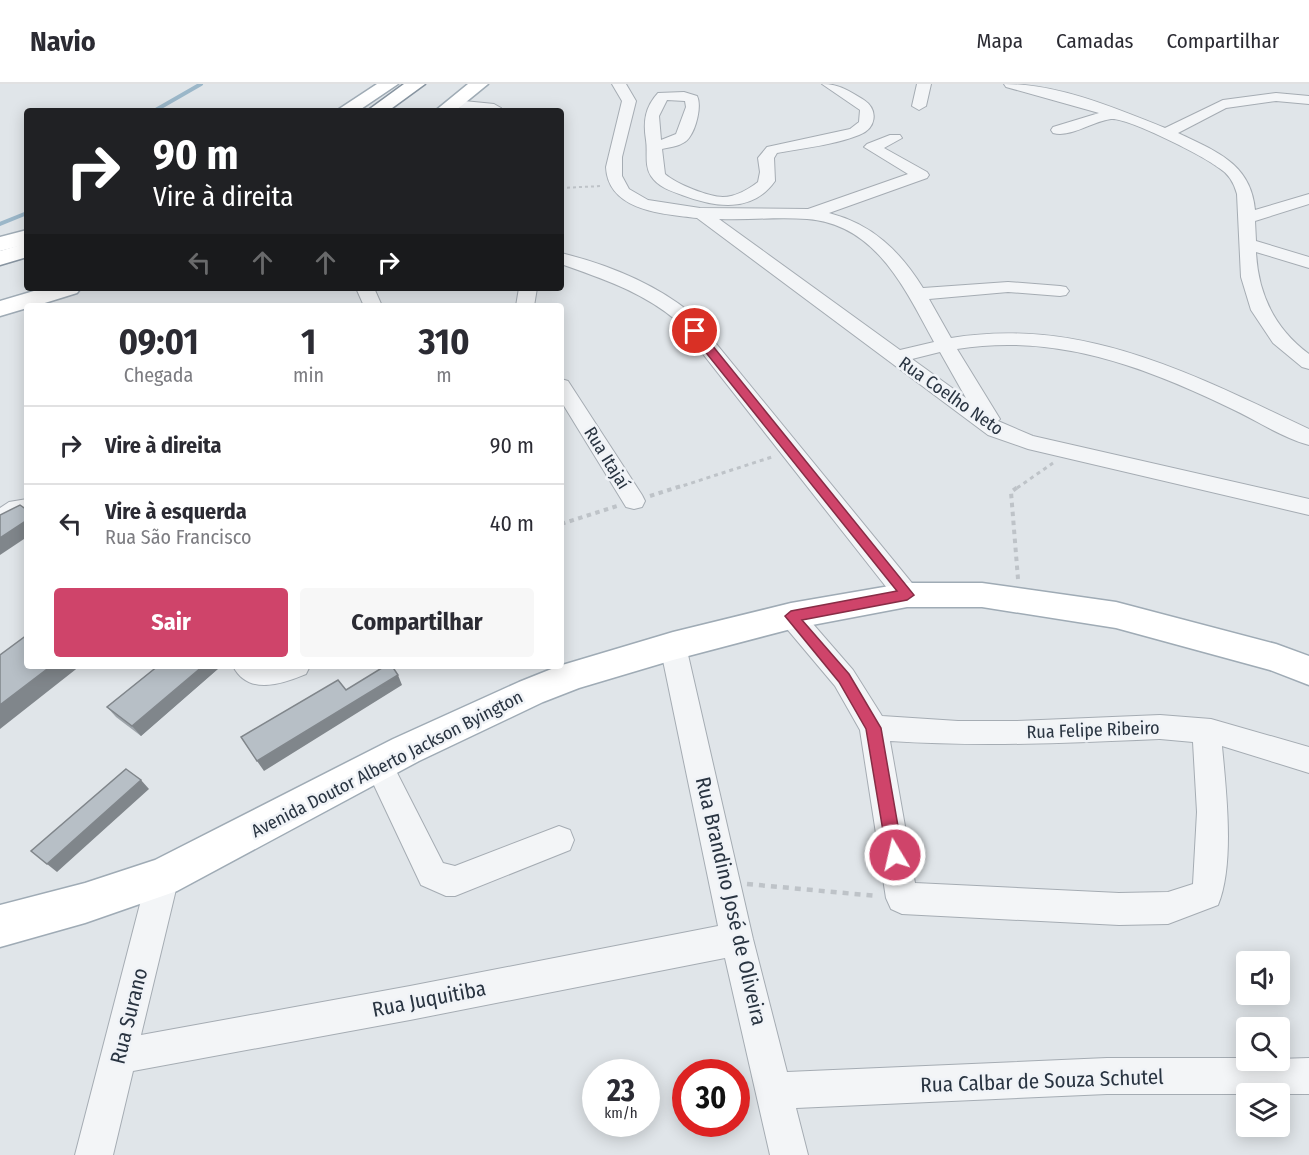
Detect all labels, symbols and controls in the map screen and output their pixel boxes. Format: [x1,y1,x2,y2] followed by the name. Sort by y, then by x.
[30,25,96,58] text: Navio
[977,28,1023,54] text: Mapa
[1056,28,1134,54] text: Camadas
[1167,28,1279,54] text: Compartilhar
[153,130,238,180] text: 90 m
[54,132,132,210] icon: right
[153,181,293,213] text: Vire à direita
[183,246,216,279] icon: left
[246,246,279,279] icon: ahead
[309,246,342,279] icon: ahead
[372,246,405,279] icon: right
[669,305,720,356] pin
[678,314,711,347] icon: arrive
[118,320,199,364] text: 09:01
[301,320,316,364] text: 1
[418,320,470,364] text: 310
[895,352,1007,440] street label: Rua Coelho Neto
[124,363,193,387] text: Chegada
[293,363,324,387] text: min
[436,363,452,387] text: m
[579,423,635,494] street label: Rua Itajaí
[54,429,87,462] icon: right
[105,432,221,459] text: Vire à direita
[490,432,534,459] text: 90 m
[105,498,247,525] text: Vire à esquerda
[54,507,87,540] icon: left
[490,510,534,537] text: 40 m
[105,525,251,549] text: Rua São Francisco
[54,588,288,657] button: Sair
[300,588,534,657] button: Compartilhar
[248,686,526,842] street label: Avenida Doutor Alberto Jackson Byington
[1026,717,1160,743] street label: Rua Felipe Ribeiro
[690,774,772,1028] street label: Rua Brandino José de Oliveira
[863,823,927,887] position arrow
[1236,951,1290,1137] map controls
[1236,951,1290,1005] button: sound
[105,965,153,1067] street label: Rua Surano
[370,975,488,1023] street label: Rua Juquitiba
[1236,1017,1290,1071] button: search
[672,1059,750,1137] speed limit sign: 30
[920,1064,1165,1098] street label: Rua Calbar de Souza Schutel
[607,1073,635,1109] text: 23
[1236,1083,1290,1137] button: layers
[604,1104,638,1122] text: km/h

